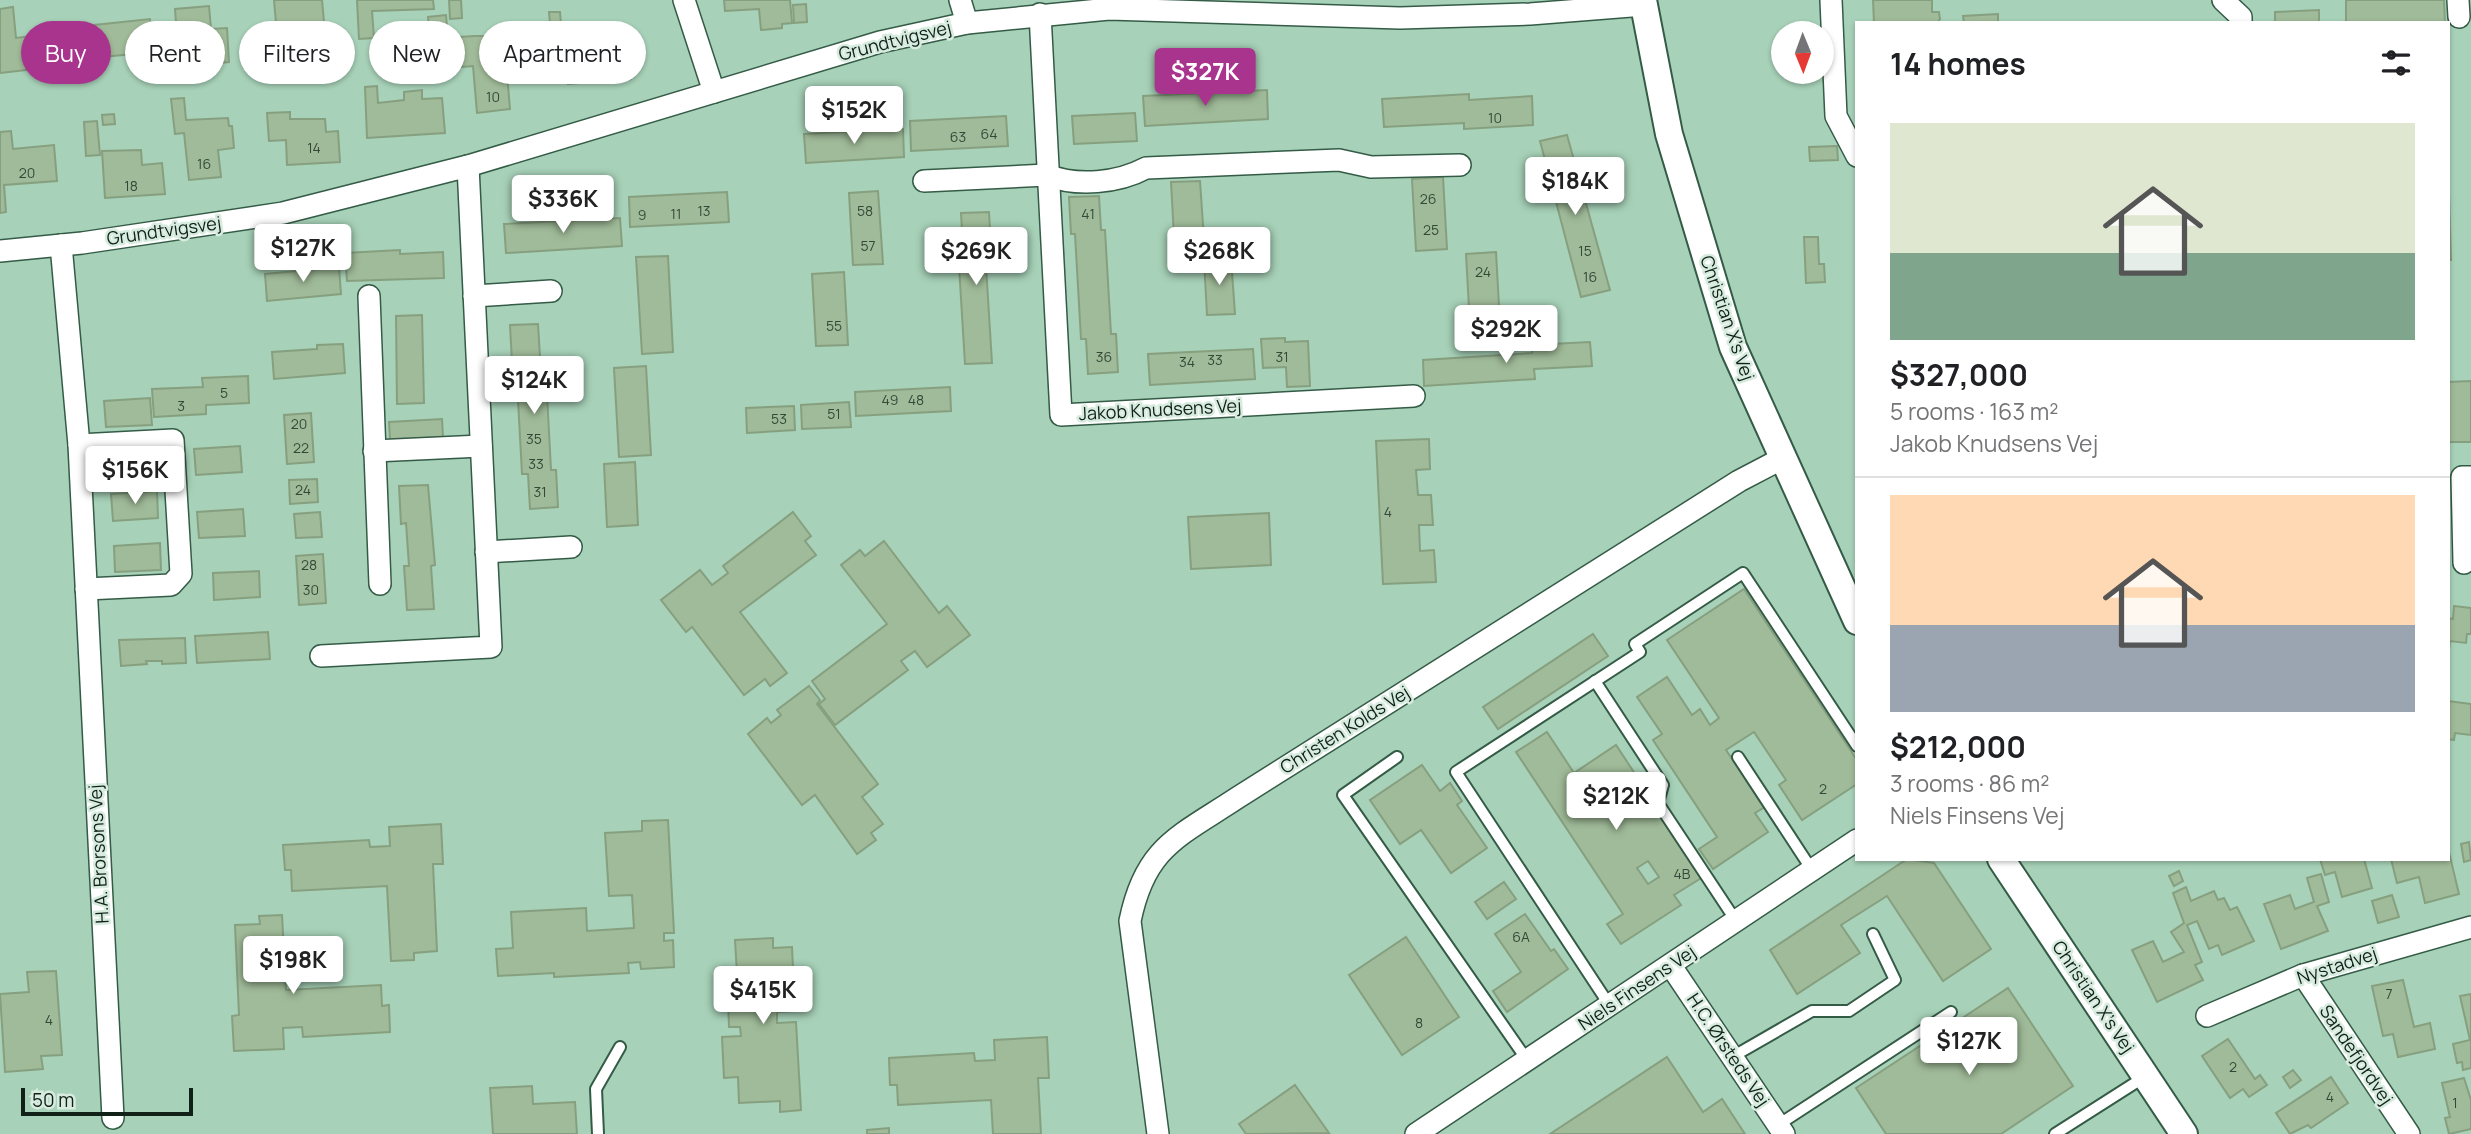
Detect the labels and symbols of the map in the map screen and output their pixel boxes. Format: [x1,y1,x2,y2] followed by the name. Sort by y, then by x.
[836,14,954,66] street label: Grundtvigsvej
[1771,21,1834,84] north arrow
[1156,48,1254,108] pin: $327K
[805,86,903,146] pin: $152K
[486,87,500,106] house number: 10
[1488,108,1502,127] house number: 10
[981,124,997,143] house number: 64
[950,127,966,146] house number: 63
[307,138,321,157] house number: 14
[197,154,211,173] house number: 16
[1526,158,1624,217] pin: $184K
[19,163,35,182] house number: 20
[124,176,138,195] house number: 18
[514,176,612,235] pin: $336K
[1420,189,1436,208] house number: 26
[697,201,711,220] house number: 13
[857,201,873,220] house number: 58
[671,204,681,223] house number: 11
[1081,204,1095,223] house number: 41
[638,205,646,224] house number: 9
[105,210,223,250] street label: Grundtvigsvej
[1423,220,1439,239] house number: 25
[254,224,352,284] pin: $127K
[927,228,1025,287] pin: $269K
[1170,228,1268,287] pin: $268K
[860,236,876,255] house number: 57
[1578,241,1592,260] house number: 15
[1695,252,1761,383] street label: Christian X's Vej
[1475,262,1491,281] house number: 24
[1583,267,1597,286] house number: 16
[1457,306,1555,365] pin: $292K
[826,316,842,335] house number: 55
[1096,347,1112,366] house number: 36
[1275,347,1289,366] house number: 31
[1207,350,1223,369] house number: 33
[1179,352,1195,371] house number: 34
[485,356,583,416] pin: $124K
[220,383,228,402] house number: 5
[882,390,898,409] house number: 49
[908,390,924,409] house number: 48
[1078,393,1242,425] street label: Jakob Knudsens Vej
[177,396,185,415] house number: 3
[827,404,841,423] house number: 51
[771,409,787,428] house number: 53
[291,414,307,433] house number: 20
[526,429,542,448] house number: 35
[293,438,309,457] house number: 22
[86,447,184,506] pin: $156K
[528,454,544,473] house number: 33
[295,480,311,499] house number: 24
[533,482,547,501] house number: 31
[1384,502,1392,521] house number: 4
[301,555,317,574] house number: 28
[303,580,319,599] house number: 30
[1275,680,1414,779] street label: Christen Kolds Vej
[1567,772,1665,832] pin: $212K
[1819,779,1827,798] house number: 2
[82,784,114,924] street label: H.A. Brorsons Vej
[1674,864,1691,883] house number: 4B
[1512,927,1530,946] house number: 6A
[244,936,342,996] pin: $198K
[2047,936,2140,1057] street label: Christian X's Vej
[1573,939,1700,1035] street label: Niels Finsens Vej
[2294,941,2380,989] street label: Nystadvej
[714,967,812,1026] pin: $415K
[2385,984,2393,1003] house number: 7
[1682,988,1776,1111] street label: H.C. Ørsteds Vej
[2315,1000,2399,1109] street label: Sandefjordvej
[45,1010,53,1029] house number: 4
[1415,1013,1423,1032] house number: 8
[1920,1018,2018,1077] pin: $127K
[2229,1057,2237,1076] house number: 2
[21,1085,192,1117] scale bar
[2326,1087,2334,1106] house number: 4
[2452,1093,2458,1112] house number: 1

